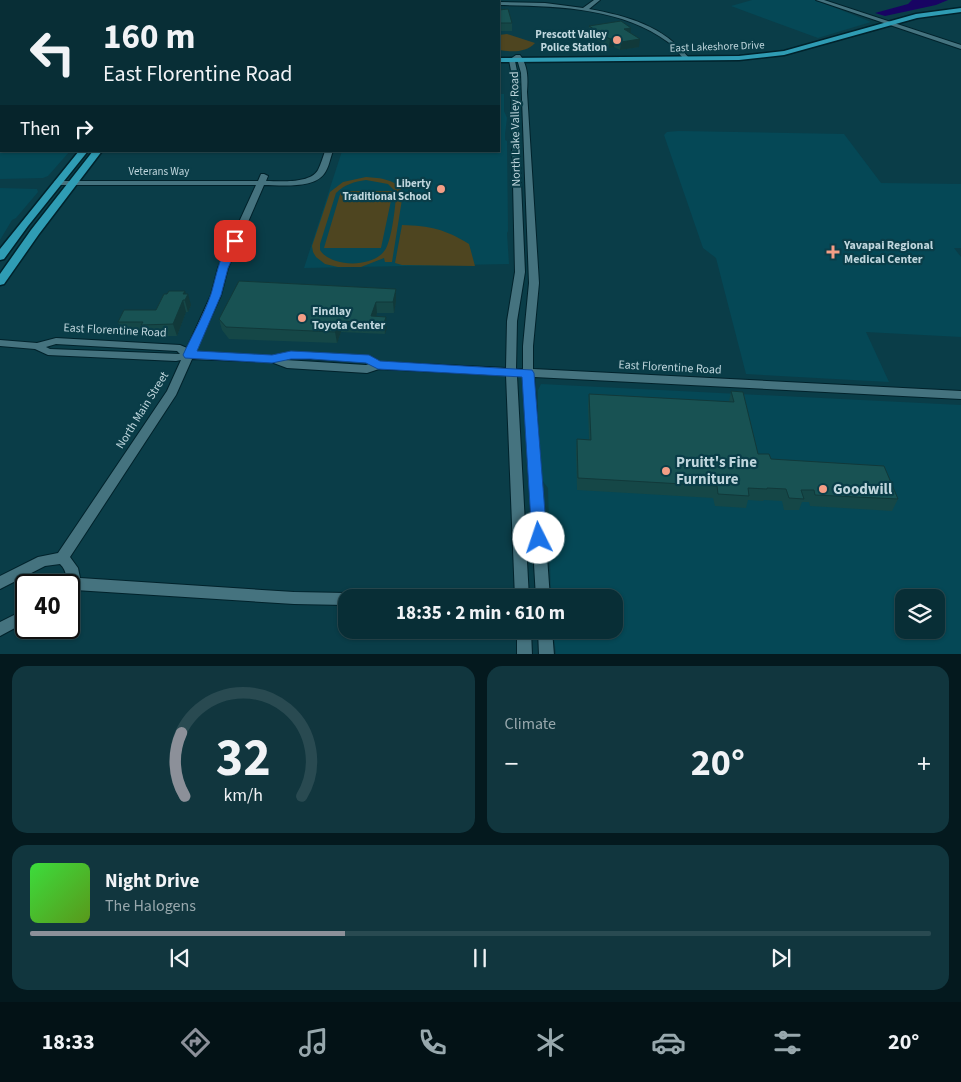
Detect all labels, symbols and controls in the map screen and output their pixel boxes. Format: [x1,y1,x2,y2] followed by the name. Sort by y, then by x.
[103,12,195,62] text: 160 m
[20,20,85,85] icon: left
[535,27,607,55] place label: Prescott Valley Police Station
[611,34,623,46] marker: Prescott Valley Police Station
[669,37,765,56] street label: East Lakeshore Drive
[103,58,292,90] text: East Florentine Road
[506,71,525,187] street label: North Lake Valley Road
[70,115,98,143] icon: right
[20,116,60,143] text: Then
[129,164,189,179] street label: Veterans Way
[342,176,432,204] place label: Liberty Traditional School
[435,183,447,195] marker: Liberty Traditional School
[214,220,256,262] pin
[221,227,249,255] icon: arrive
[843,237,934,268] place label: Yavapai Regional Medical Center
[826,245,840,259] marker: Yavapai Regional Medical Center
[312,303,386,334] place label: Findlay Toyota Center
[296,312,308,324] marker: Findlay Toyota Center
[63,319,167,342] street label: East Florentine Road
[618,356,722,379] street label: East Florentine Road
[112,368,173,452] street label: North Main Street
[676,452,757,490] place label: Pruitt's Fine Furniture
[660,465,672,477] marker: Pruitt's Fine Furniture
[833,479,893,500] place label: Goodwill
[817,483,829,495] marker: Goodwill
[512,511,564,563] position arrow
[15,574,80,639] speed limit sign: 40
[895,589,945,639] map controls
[895,589,945,639] button: layers
[396,600,565,627] text: 18:35 · 2 min · 610 m
[505,713,556,735] text: Climate
[216,722,271,796] text: 32
[691,736,745,790] text: 20°
[505,744,518,784] text: −
[917,744,931,784] text: +
[223,783,263,808] text: km/h
[105,868,199,895] text: Night Drive
[105,895,196,917] text: The Halogens
[166,944,194,972] icon: previous
[466,944,494,972] icon: pause
[767,944,795,972] icon: next
[178,1025,213,1060] icon: directions
[296,1025,331,1060] icon: music
[415,1025,450,1060] icon: phone
[533,1025,568,1060] icon: climate
[651,1025,686,1060] icon: car
[770,1025,805,1060] icon: filters
[42,1026,95,1058] text: 18:33
[888,1026,919,1058] text: 20°

